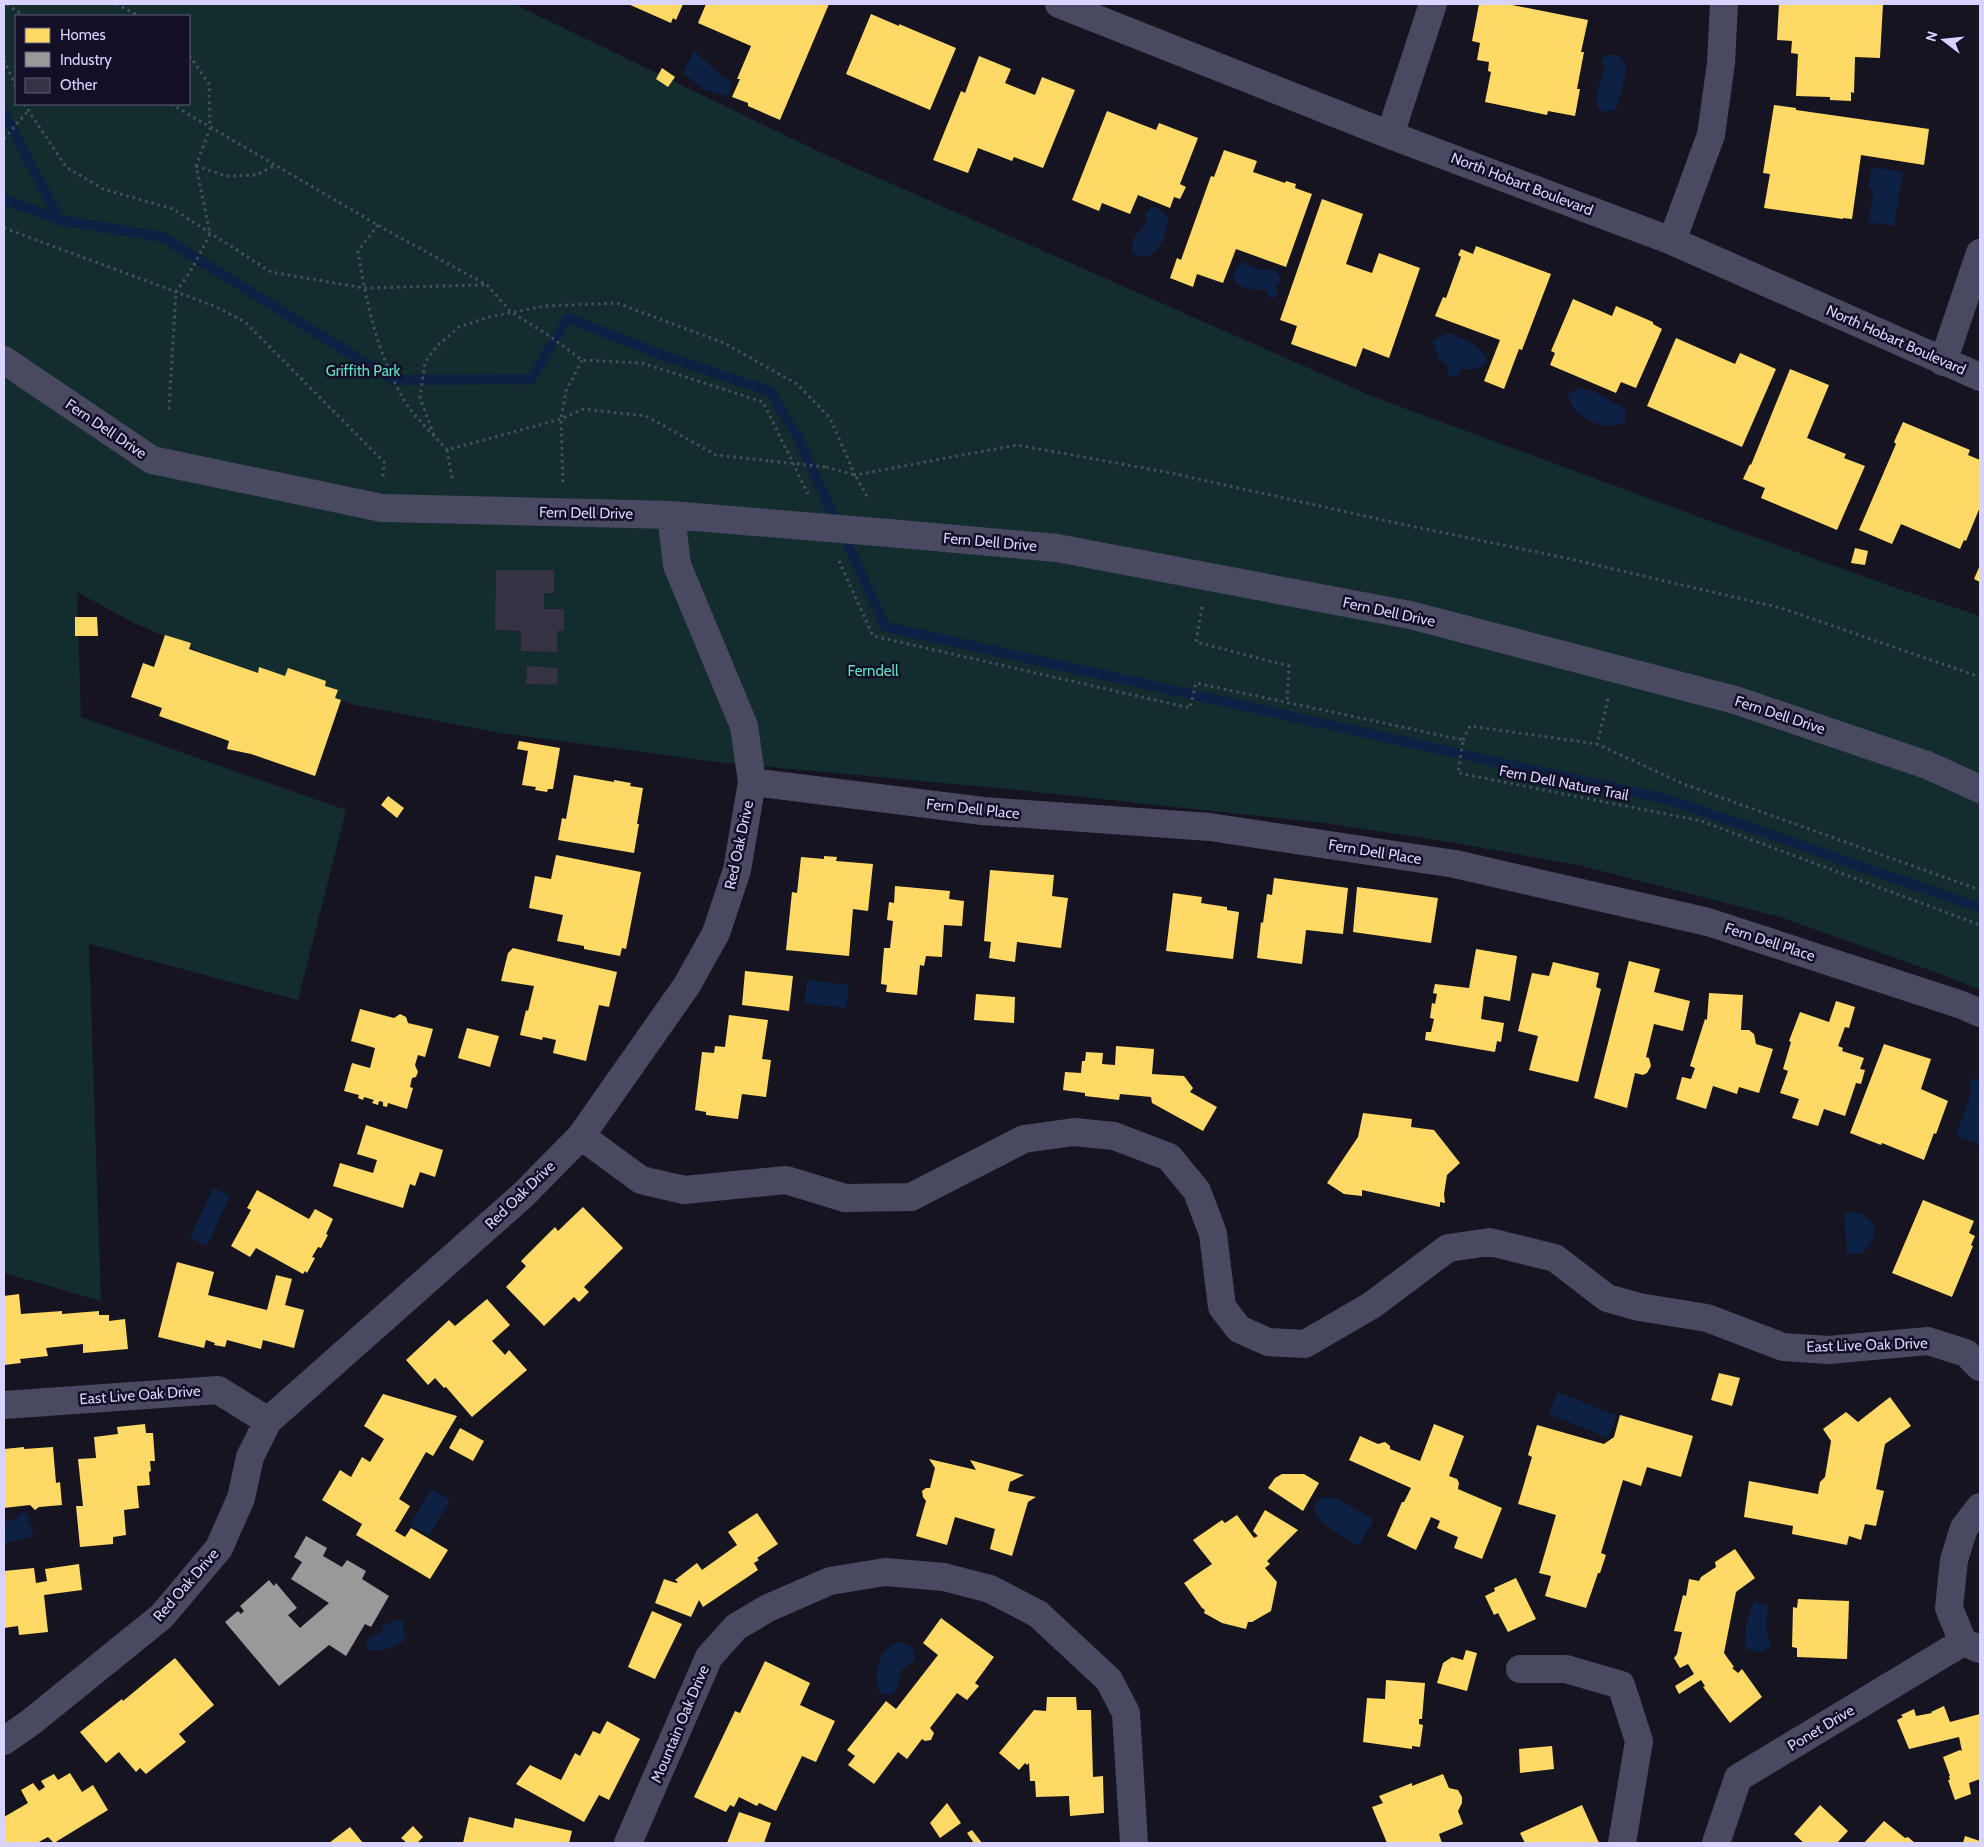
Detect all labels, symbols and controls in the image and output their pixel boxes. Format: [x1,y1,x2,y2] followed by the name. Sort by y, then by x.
[15,15,190,105] legend
[1919,15,1969,65] north arrow
[60,26,106,44] text: Homes
[1921,29,1942,44] text: N
[60,51,112,69] text: Industry
[60,76,97,94] text: Other
[1448,149,1596,219] street label: North Hobart Boulevard
[1823,301,1969,379] street label: North Hobart Boulevard
[326,362,401,380] park label: Griffith Park
[62,395,150,463] street label: Fern Dell Drive
[539,503,633,523] street label: Fern Dell Drive
[942,529,1038,555] street label: Fern Dell Drive
[1341,593,1437,631] street label: Fern Dell Drive
[847,662,899,680] park label: Ferndell
[1733,692,1828,738] street label: Fern Dell Drive
[1498,762,1631,804] street label: Fern Dell Nature Trail
[925,795,1021,823] street label: Fern Dell Place
[721,799,757,891] street label: Red Oak Drive
[1327,836,1423,868] street label: Fern Dell Place
[1723,919,1818,965] street label: Fern Dell Place
[481,1157,559,1233] street label: Red Oak Drive
[1806,1334,1928,1356] street label: East Live Oak Drive
[79,1382,202,1408] street label: East Live Oak Drive
[150,1545,223,1625] street label: Red Oak Drive
[647,1662,713,1785] street label: Mountain Oak Drive
[1784,1701,1858,1755] street label: Ponet Drive

